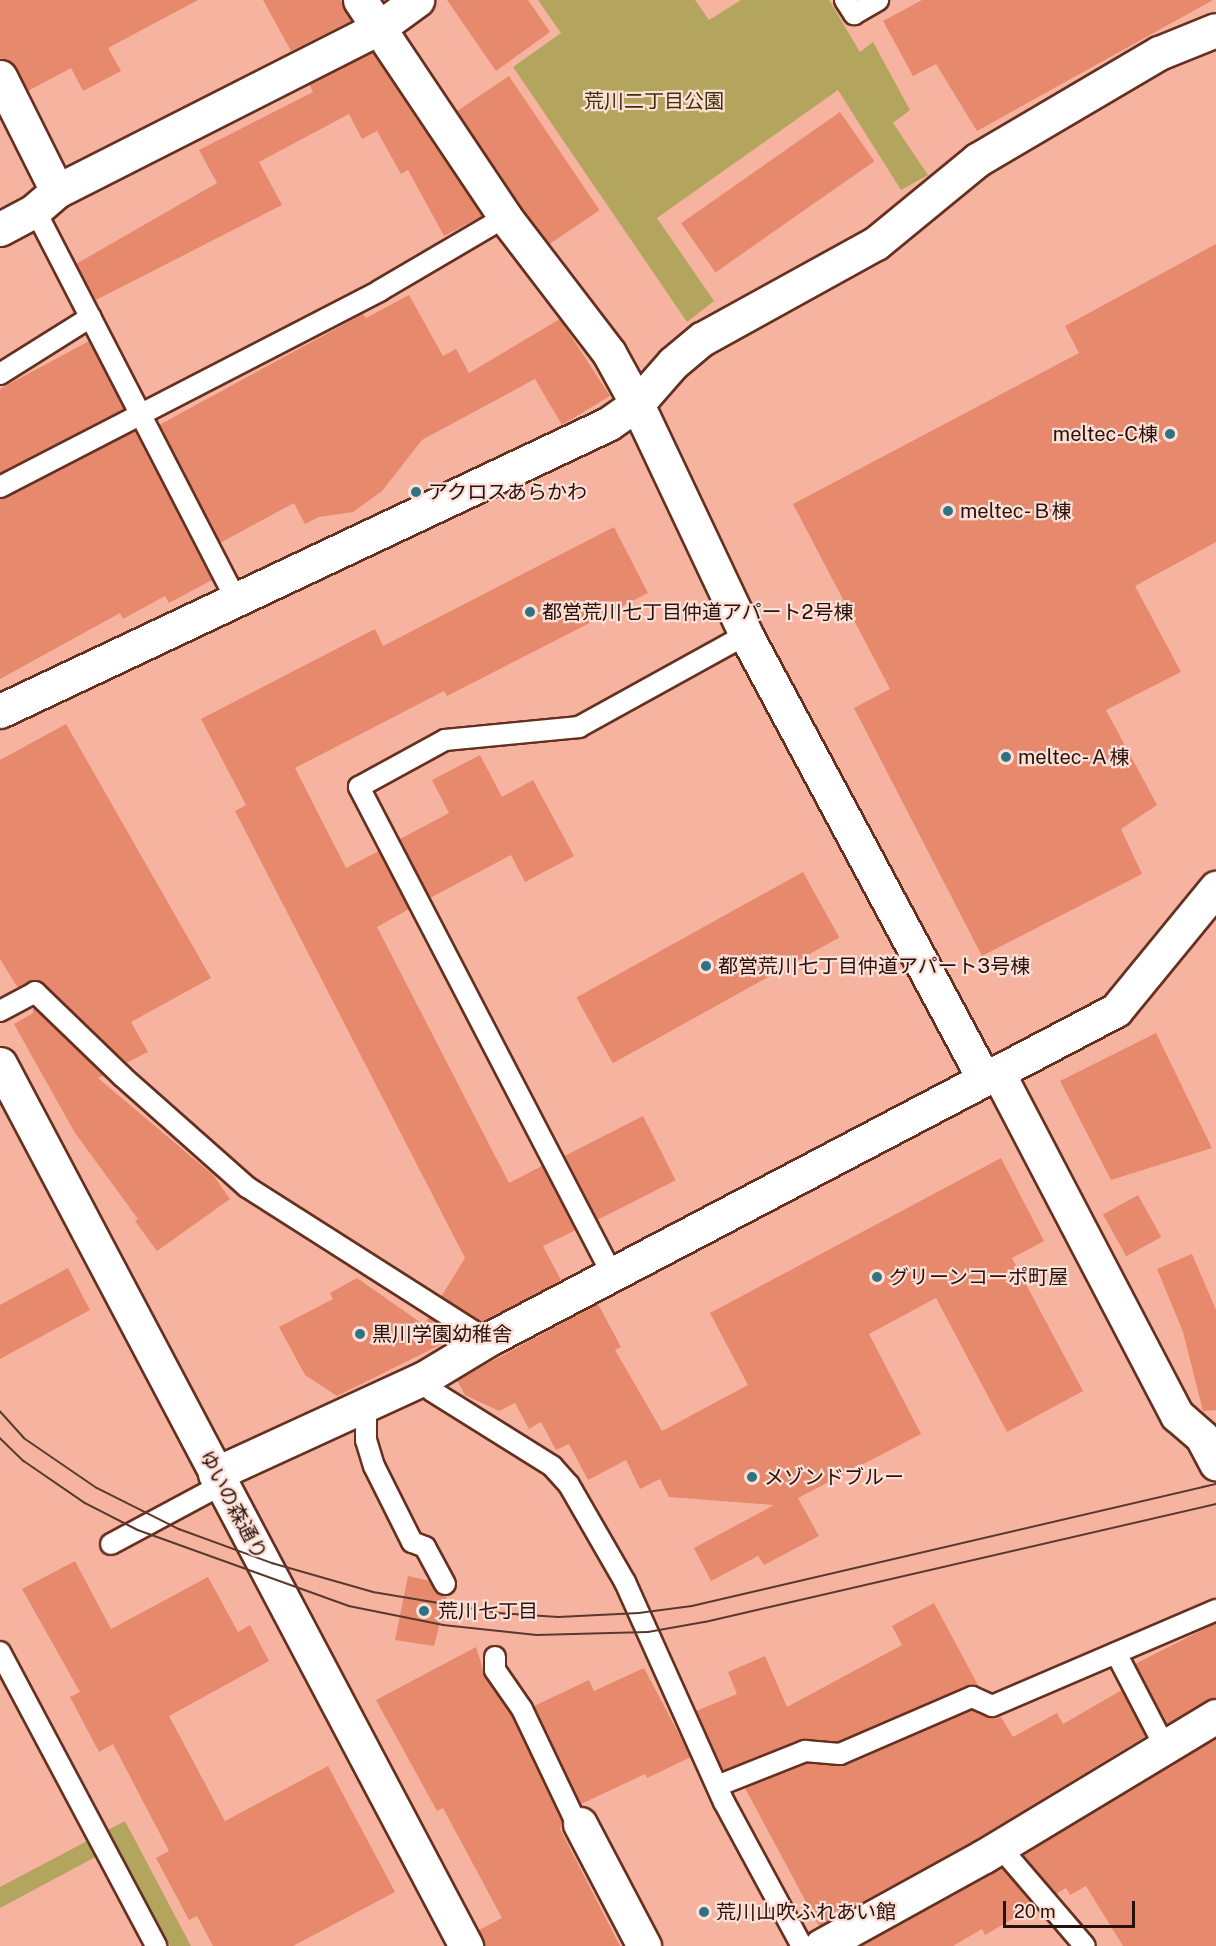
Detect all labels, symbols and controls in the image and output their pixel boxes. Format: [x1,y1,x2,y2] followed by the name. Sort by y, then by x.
[584,89,724,113] park label: 荒川二丁目公園
[1053,422,1158,446] place label: meltec-C棟
[1163,427,1177,441] marker: meltec-C棟
[428,480,588,504] place label: アクロスあらかわ
[409,485,423,499] marker: アクロスあらかわ
[960,499,1071,523] place label: meltec-Ｂ棟
[941,504,955,518] marker: meltec-Ｂ棟
[542,600,854,624] place label: 都営荒川七丁目仲道アパート2号棟
[523,605,537,619] marker: 都営荒川七丁目仲道アパート2号棟
[1018,745,1129,769] place label: meltec-Ａ棟
[999,750,1013,764] marker: meltec-Ａ棟
[718,954,1031,978] place label: 都営荒川七丁目仲道アパート3号棟
[699,959,713,973] marker: 都営荒川七丁目仲道アパート3号棟
[889,1265,1069,1289] place label: グリーンコーポ町屋
[870,1270,884,1284] marker: グリーンコーポ町屋
[372,1322,512,1346] place label: 黒川学園幼稚舎
[353,1327,367,1341] marker: 黒川学園幼稚舎
[194,1446,272,1564] street label: ゆいの森通り
[764,1465,904,1489] place label: メゾンドブルー
[745,1470,759,1484] marker: メゾンドブルー
[438,1599,538,1623] place label: 荒川七丁目
[415,1602,433,1620] marker: 荒川七丁目
[1006,1889,1138,1927] scale bar
[716,1900,896,1924] place label: 荒川山吹ふれあい館
[1014,1901,1056,1922] text: 20 m
[697,1905,711,1919] marker: 荒川山吹ふれあい館

